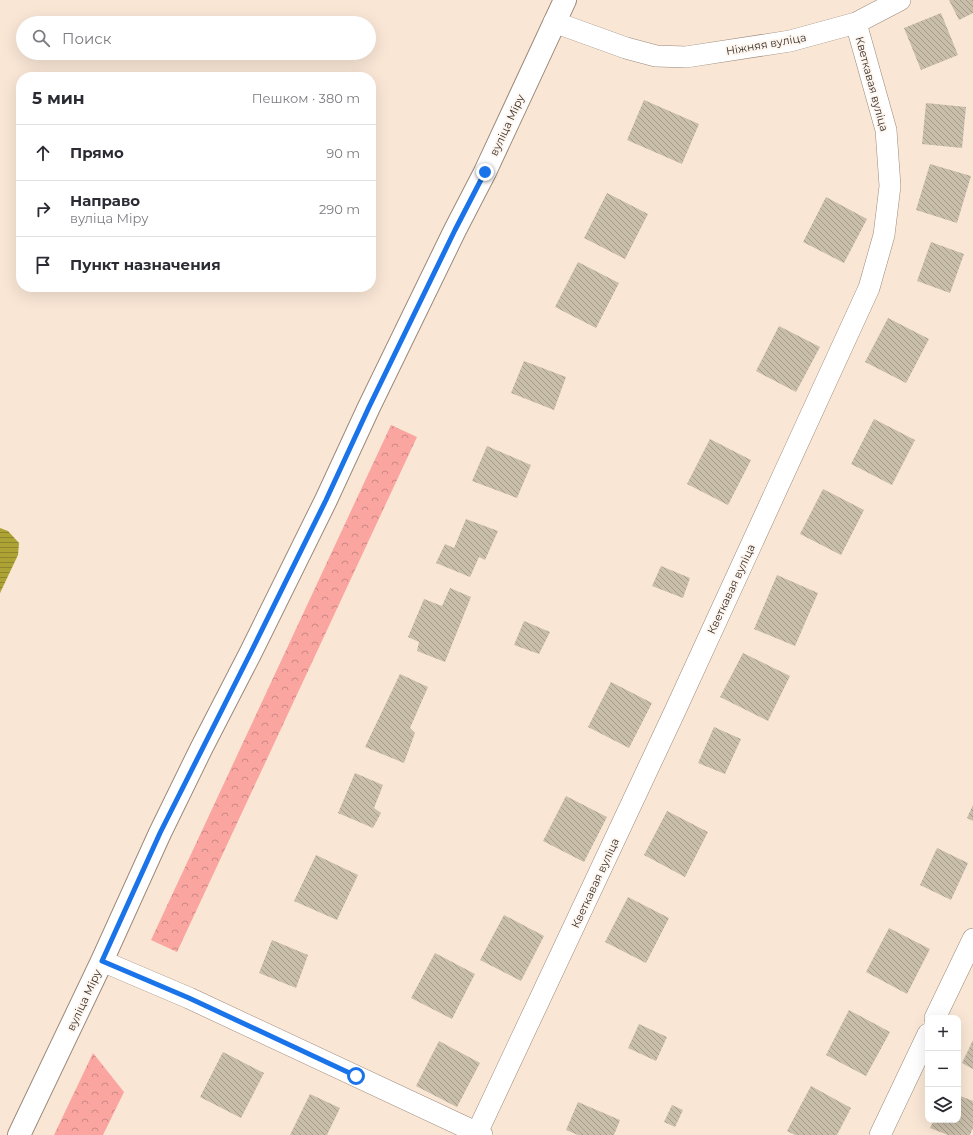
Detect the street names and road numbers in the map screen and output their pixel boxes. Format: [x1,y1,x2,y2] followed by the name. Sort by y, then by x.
[725,30,807,58] street label: Ніжняя вуліца
[853,35,891,133] street label: Кветкавая вуліца
[487,91,528,158] street label: вуліца Міру
[704,542,758,636] street label: Кветкавая вуліца
[568,836,622,930] street label: Кветкавая вуліца
[64,966,105,1033] street label: вуліца Міру

